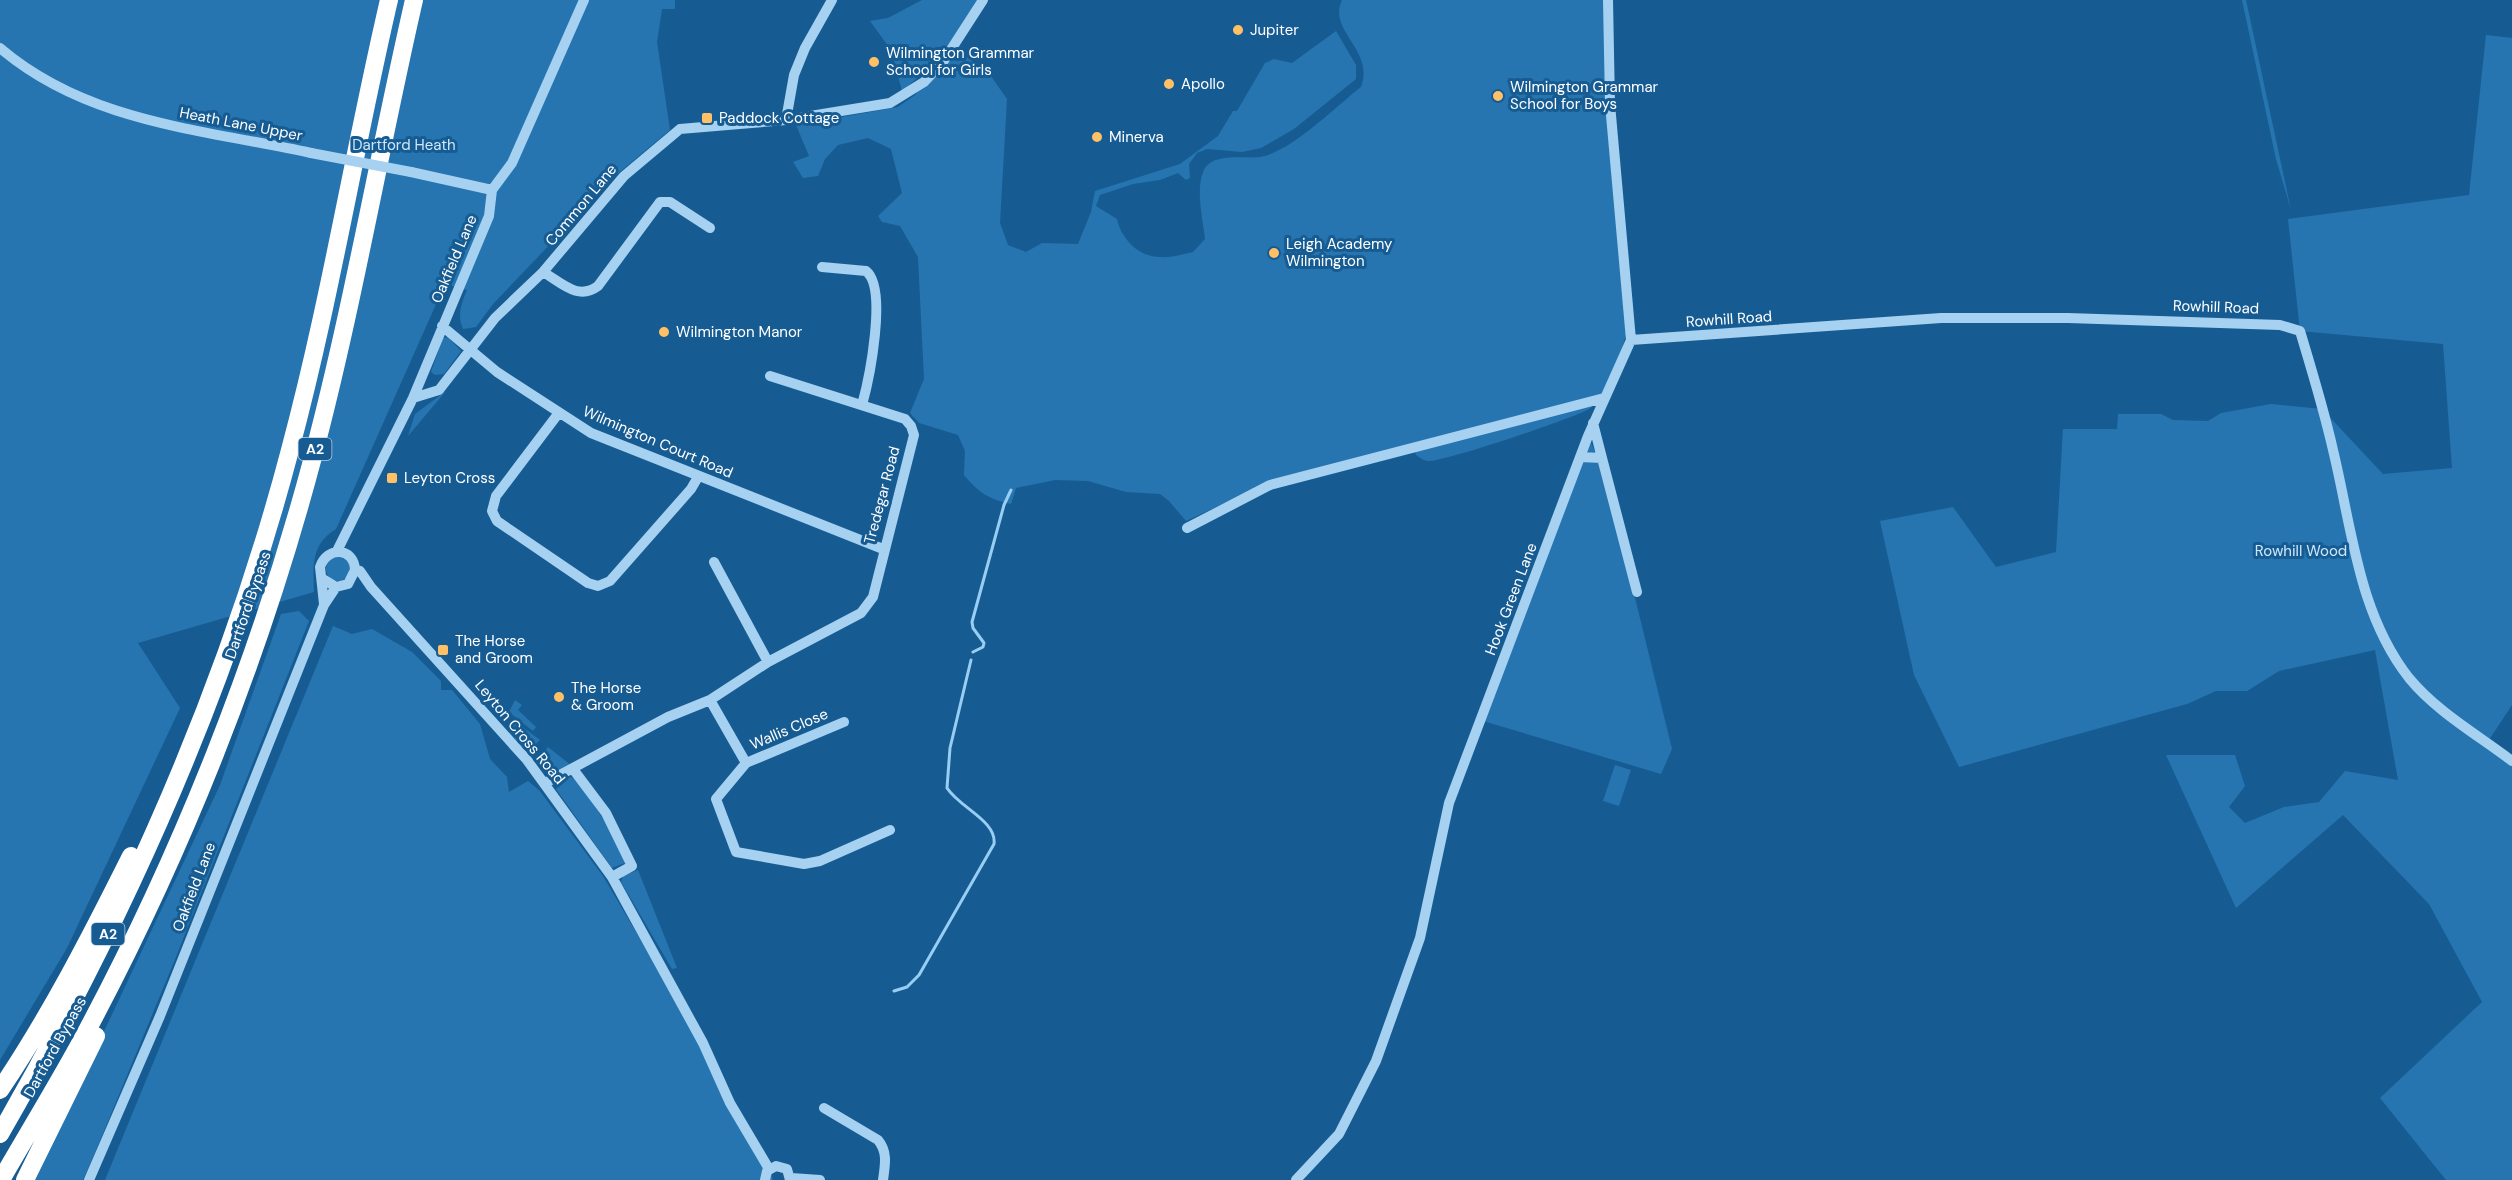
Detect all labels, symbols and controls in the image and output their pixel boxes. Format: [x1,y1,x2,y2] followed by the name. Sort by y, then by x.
[1250,20,1299,40] place label: Jupiter
[1231,23,1245,37] marker: Jupiter
[886,43,1035,80] place label: Wilmington Grammar School for Girls
[867,55,881,69] marker: Wilmington Grammar School for Girls
[1181,74,1225,94] place label: Apollo
[1162,77,1176,91] marker: Apollo
[1510,77,1659,114] place label: Wilmington Grammar School for Boys
[1491,89,1505,103] marker: Wilmington Grammar School for Boys
[178,102,305,146] street label: Heath Lane Upper
[719,108,839,128] place label: Paddock Cottage
[700,111,714,125] marker: Paddock Cottage
[1109,127,1164,147] place label: Minerva
[1090,130,1104,144] marker: Minerva
[352,135,456,155] park label: Dartford Heath
[541,160,621,250] street label: Common Lane
[426,212,482,306] street label: Oakfield Lane
[1286,234,1393,271] place label: Leigh Academy Wilmington
[1267,246,1281,260] marker: Leigh Academy Wilmington
[2173,295,2259,319] street label: Rowhill Road
[1685,306,1773,332] street label: Rowhill Road
[676,322,803,342] place label: Wilmington Manor
[657,325,671,339] marker: Wilmington Manor
[580,401,736,483] street label: Wilmington Court Road
[298,438,332,460] road number: A2
[859,444,905,546] street label: Tredegar Road
[404,468,495,488] place label: Leyton Cross
[385,471,399,485] marker: Leyton Cross
[1480,540,1542,658] street label: Hook Green Lane
[2255,541,2347,561] park label: Rowhill Wood
[220,549,276,661] street label: Dartford Bypass
[455,631,533,668] place label: The Horse and Groom
[436,643,450,657] marker: The Horse and Groom
[470,676,570,788] street label: Leyton Cross Road
[571,678,641,715] place label: The Horse & Groom
[552,690,566,704] marker: The Horse & Groom
[747,704,831,754] street label: Wallis Close
[168,839,220,935] street label: Oakfield Lane
[92,923,124,945] road number: A2
[19,993,91,1101] street label: Dartford Bypass

